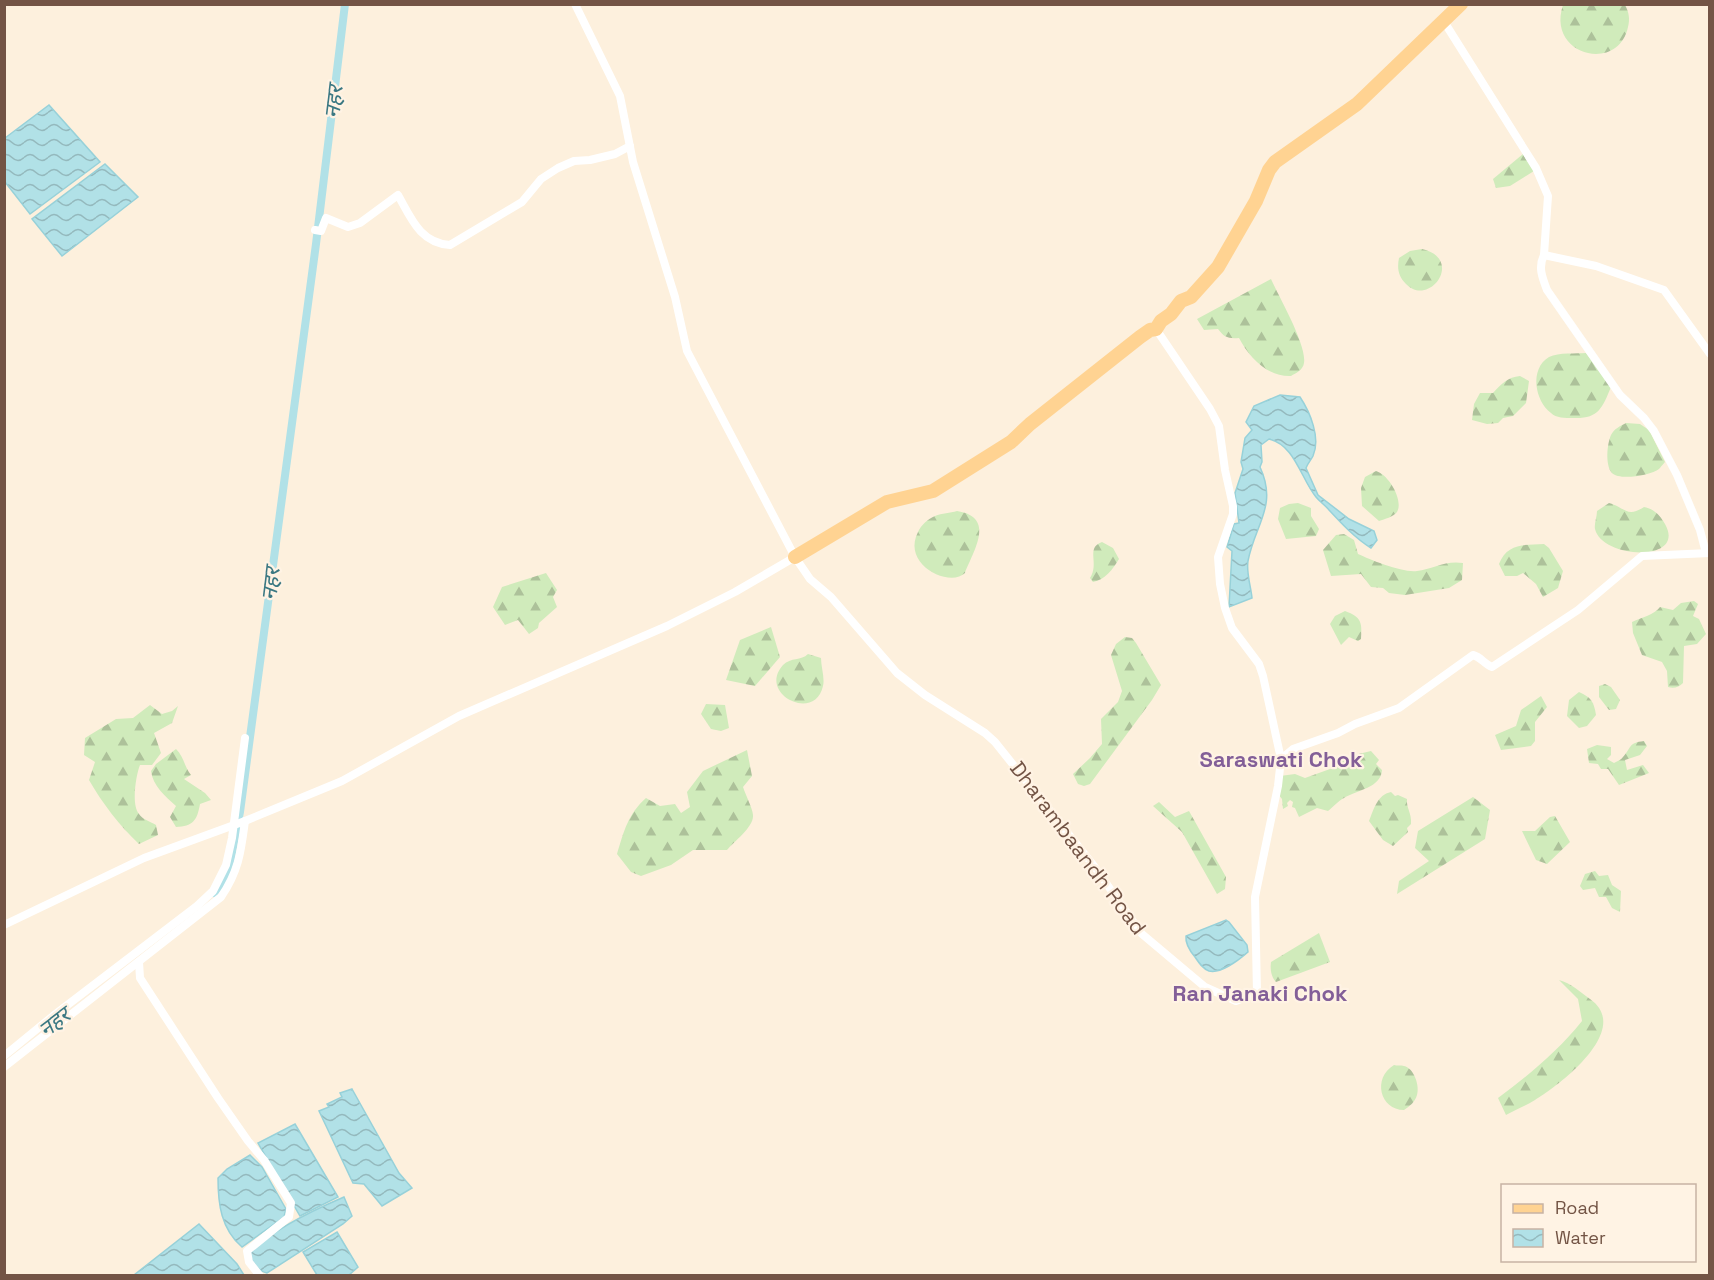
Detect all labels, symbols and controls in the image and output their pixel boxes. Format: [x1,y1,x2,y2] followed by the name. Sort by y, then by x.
[317,80,349,120] water label: नहर
[254,562,286,602] water label: नहर
[1200,745,1363,773] district label: Saraswati Chok
[1004,756,1153,940] street label: Dharambaandh Road
[1173,979,1348,1007] district label: Ran Janaki Chok
[32,998,79,1043] water label: नहर
[1501,1184,1696,1262] legend
[1555,1196,1599,1219] text: Road
[1555,1226,1606,1249] text: Water

